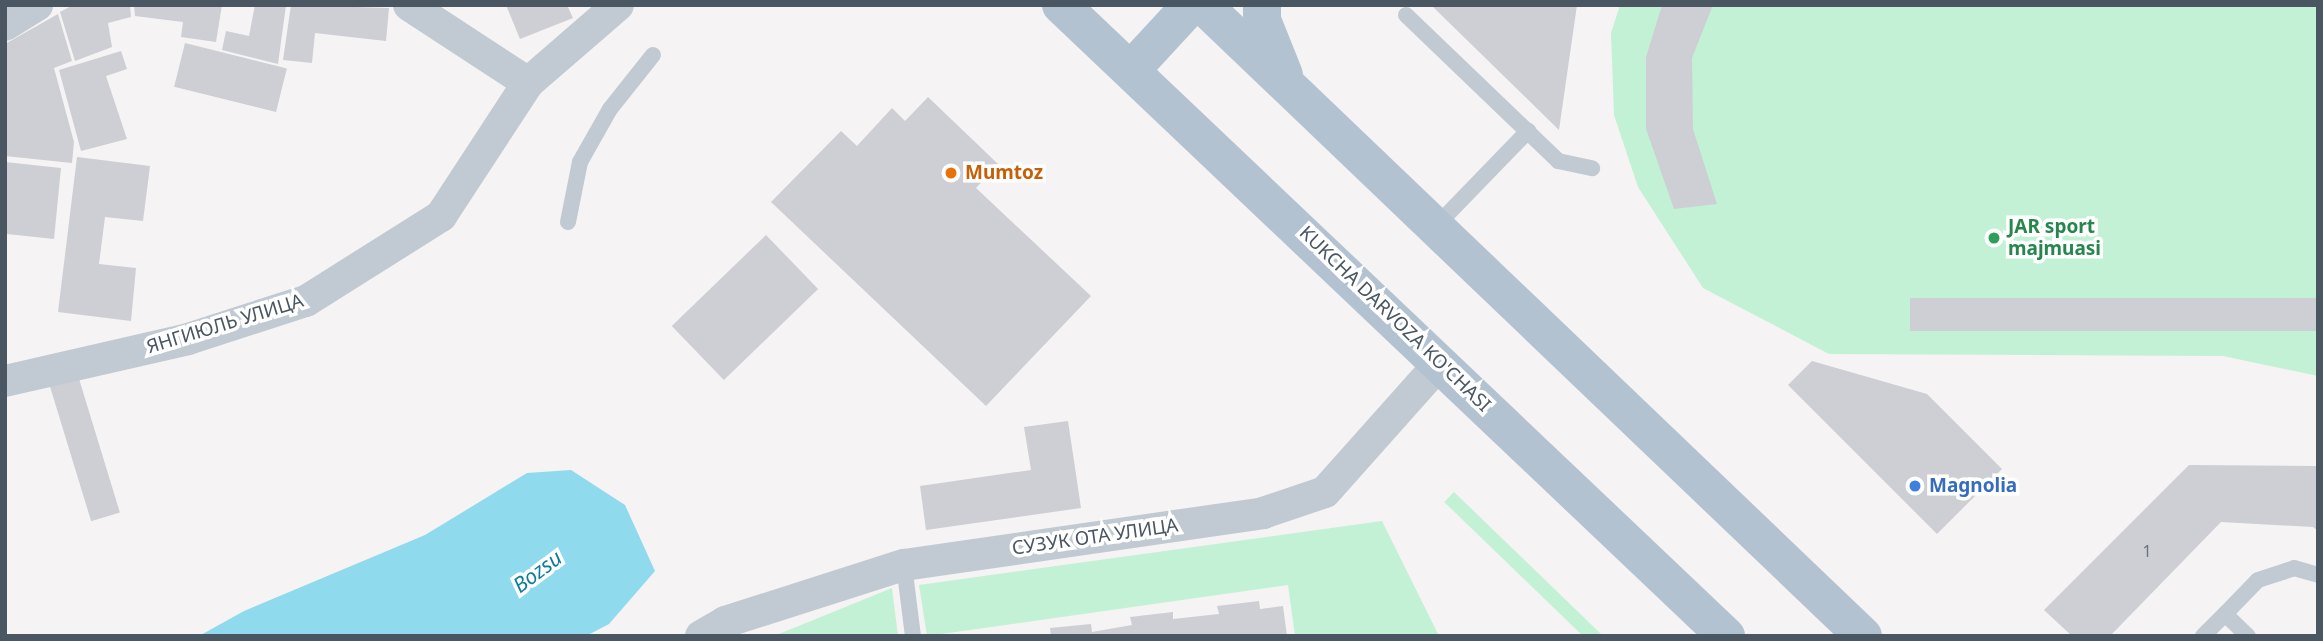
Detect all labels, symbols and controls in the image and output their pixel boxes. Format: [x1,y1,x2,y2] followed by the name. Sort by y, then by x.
[965,162,1043,184] place label: Mumtoz
[943,165,959,181] marker: Mumtoz
[2008,216,2101,260] place label: JAR sport majmuasi
[1295,222,1495,416] street label: KUKCHA DARVOZA KO'CHASI
[1986,230,2002,246] marker: JAR sport majmuasi
[144,289,306,359] street label: ЯНГИЮЛЬ УЛИЦА
[1929,475,2017,497] place label: Magnolia
[1907,478,1923,494] marker: Magnolia
[1010,514,1180,560] street label: СУЗУК ОТА УЛИЦА
[2142,541,2152,561] house number: 1
[508,544,566,598] water label: Bozsu

